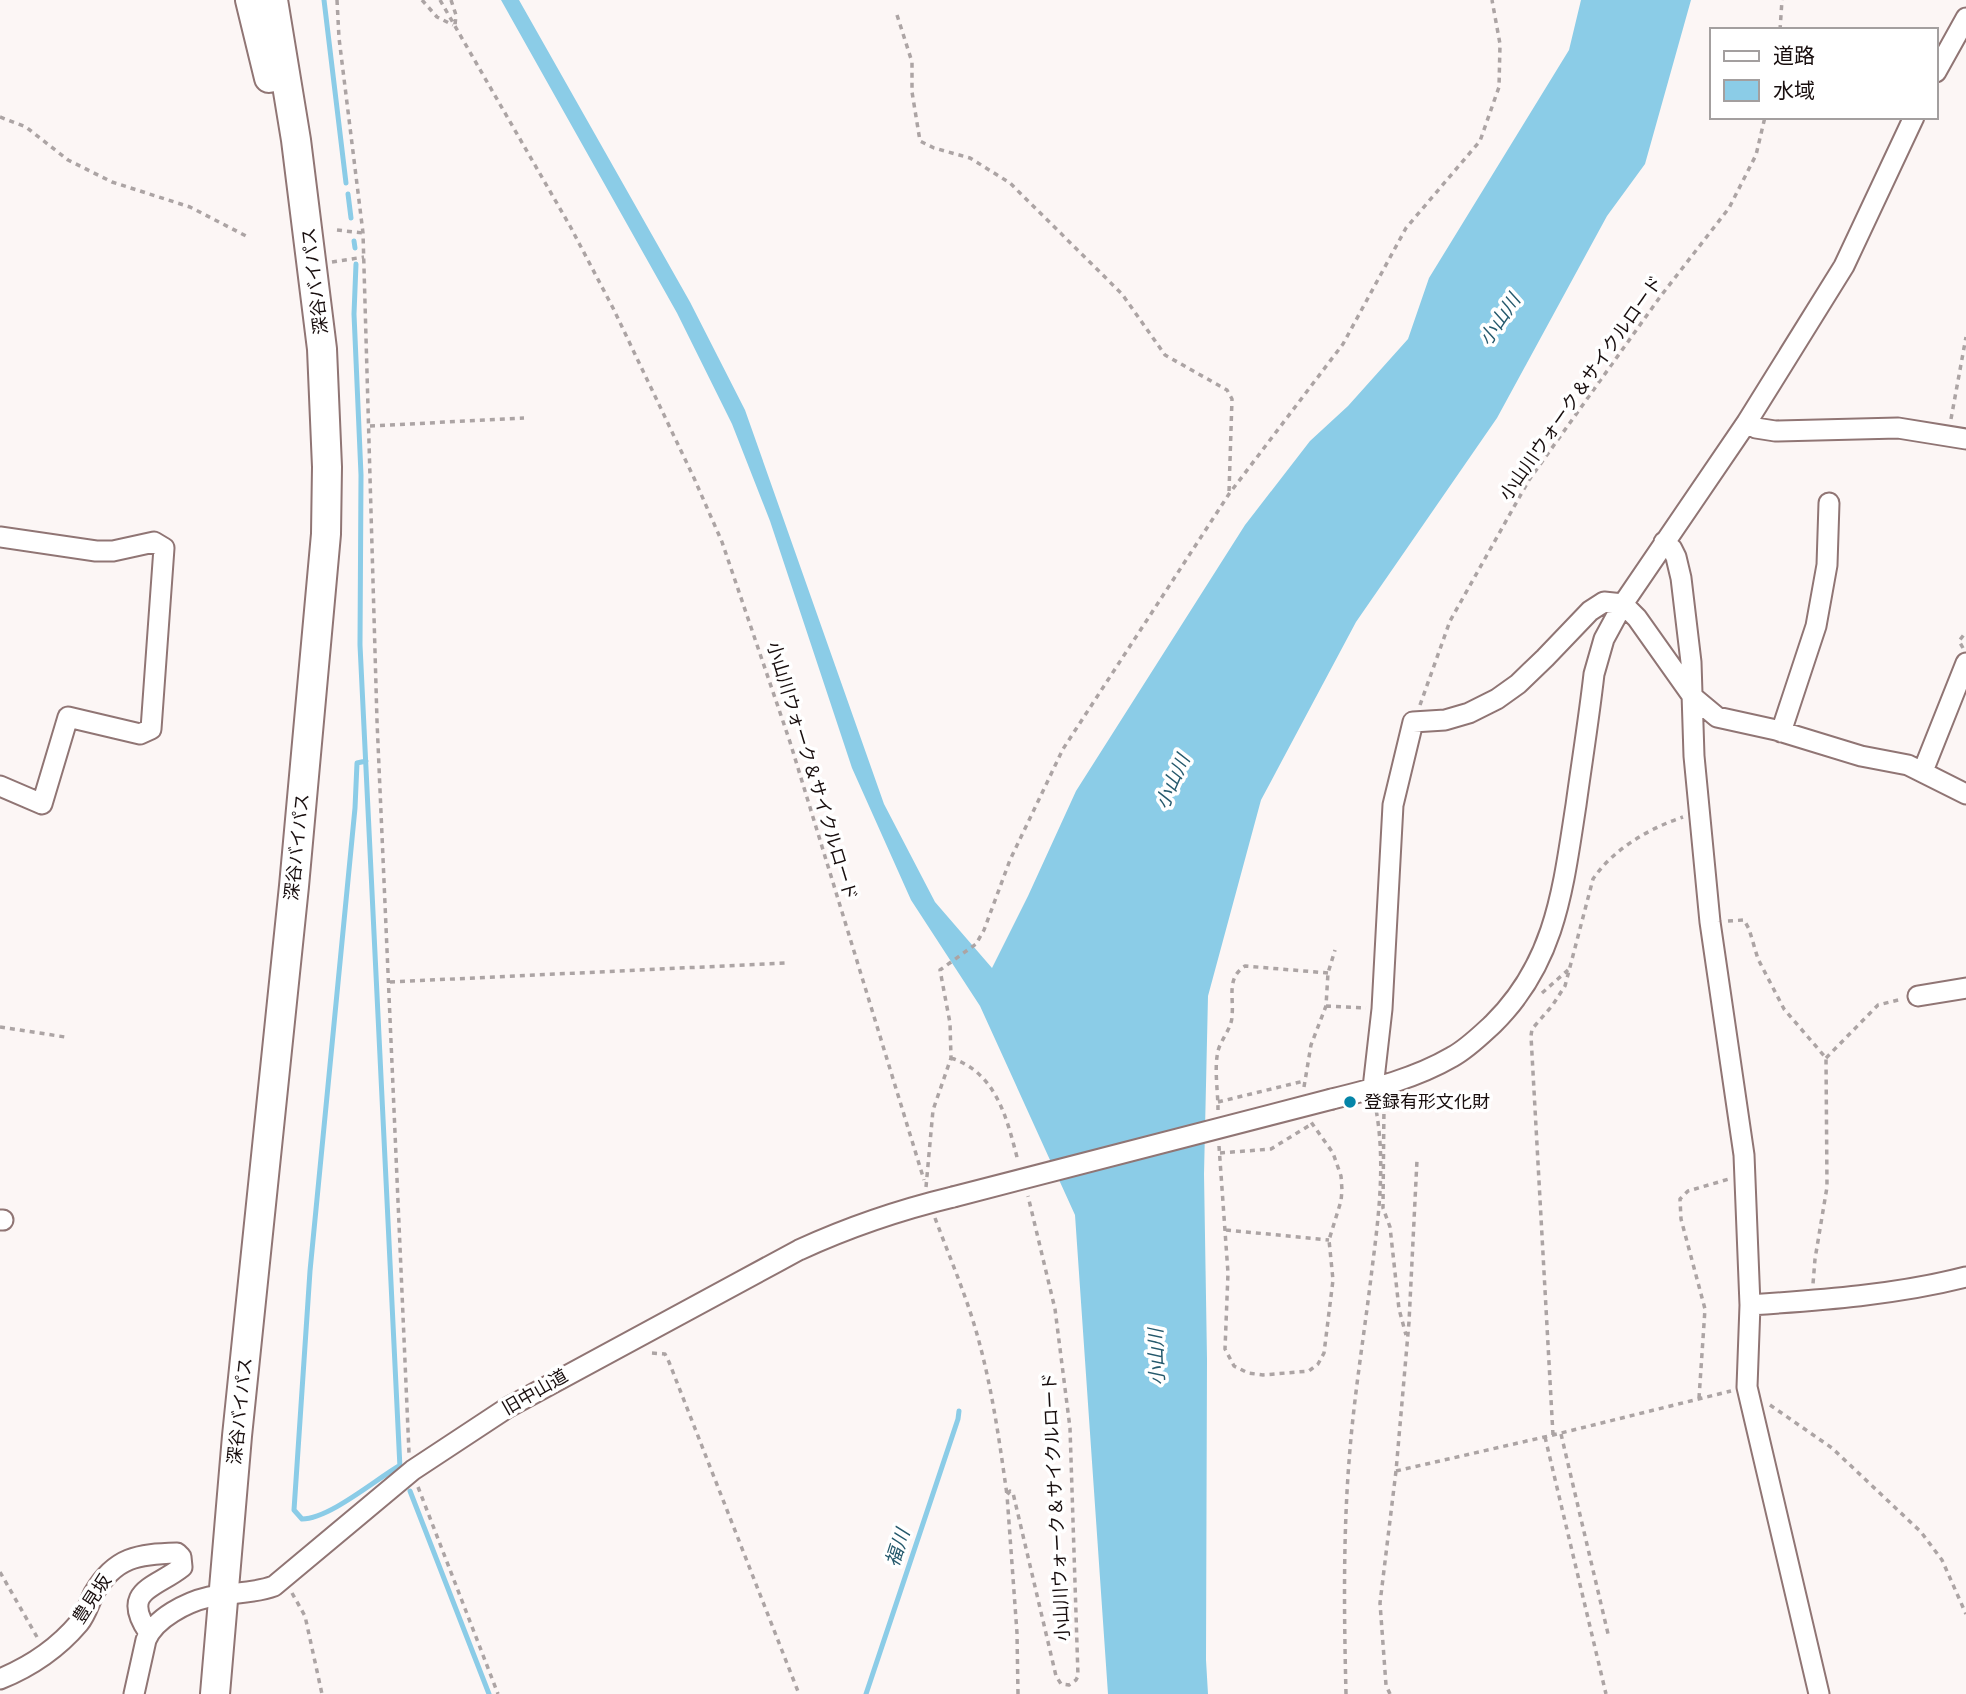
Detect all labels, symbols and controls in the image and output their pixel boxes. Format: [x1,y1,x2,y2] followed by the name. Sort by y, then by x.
[1710,28,1938,119] legend
[1773,42,1815,70] text: 道路
[1773,77,1815,105] text: 水域
[297,226,333,336] street label: 深谷バイパス
[1494,271,1668,505] street label: 小山川ウォーク＆サイクルロード
[1473,287,1528,351] water label: 小山川
[761,639,863,903] street label: 小山川ウォーク＆サイクルロード
[1150,749,1197,813] water label: 小山川
[279,792,315,902] street label: 深谷バイパス
[1364,1090,1490,1114] place label: 登録有形文化財
[1342,1094,1358,1110] marker: 登録有形文化財
[1143,1326,1171,1386] water label: 小山川
[222,1356,258,1466] street label: 深谷バイパス
[498,1364,572,1420] street label: 旧中山道
[1037,1372,1075,1642] street label: 小山川ウォーク＆サイクルロード
[880,1524,917,1570] water label: 福川
[67,1570,117,1628] street label: 豊見坂

